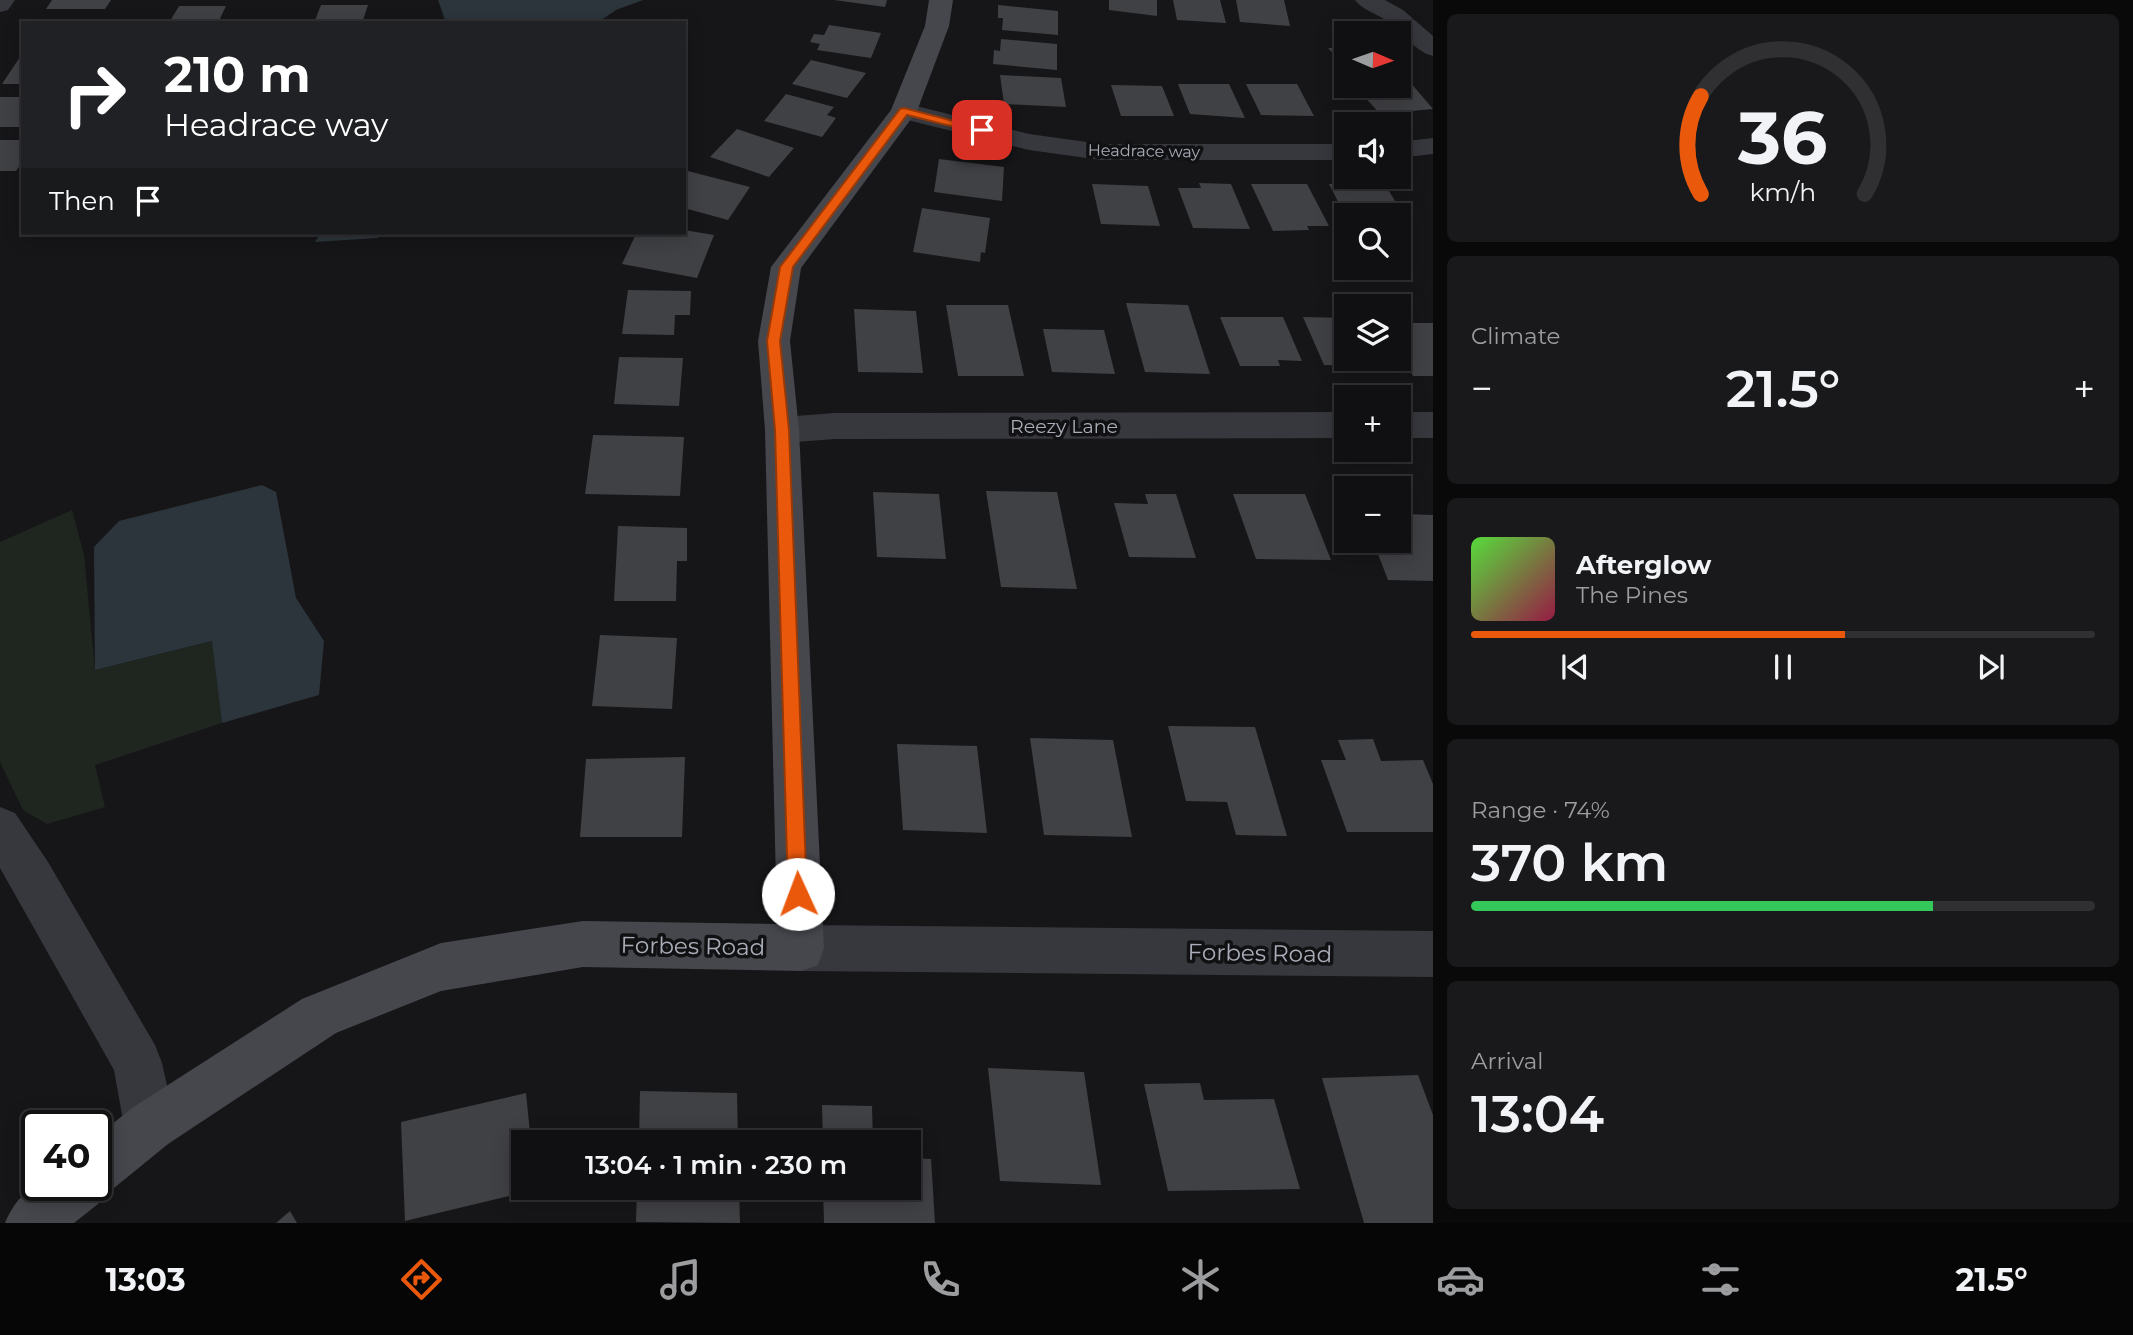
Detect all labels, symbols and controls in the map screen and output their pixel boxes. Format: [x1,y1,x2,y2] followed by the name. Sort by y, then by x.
[1334,21,1410,98] north arrow
[1334,21,1411,553] map controls
[164,45,311,104] text: 210 m
[49,49,140,140] icon: right
[1737,94,1828,182] text: 36
[952,100,1012,160] pin
[164,105,388,144] text: Headrace way
[963,111,1001,149] icon: arrive
[1334,112,1411,189] button: sound
[1088,141,1201,161] street label: Headrace way
[1750,177,1816,207] text: km/h
[129,182,167,220] icon: arrive
[49,185,115,217] text: Then
[1334,203,1411,280] button: search
[1334,294,1411,371] button: layers
[1471,322,1560,350] text: Climate
[1726,357,1840,420] text: 21.5°
[1471,365,1493,412] text: −
[2073,365,2095,412] text: +
[1334,385,1411,462] button: +
[1010,415,1118,438] street label: Reezy Lane
[1334,476,1411,553] button: −
[1576,549,1711,581] text: Afterglow
[1576,581,1688,609] text: The Pines
[1556,648,1594,686] icon: previous
[1764,648,1802,686] icon: pause
[1972,648,2010,686] icon: next
[1471,796,1610,824] text: Range · 74%
[1471,831,1668,894] text: 370 km
[761,857,835,931] position arrow
[621,931,765,961] street label: Forbes Road
[1188,938,1332,968] street label: Forbes Road
[1471,1047,1544,1075] text: Arrival
[1471,1082,1604,1145] text: 13:04
[21,1110,112,1201] speed limit sign: 40
[585,1149,847,1181] text: 13:04 · 1 min · 230 m
[397,1255,446,1304] icon: directions
[656,1255,705,1304] icon: music
[916,1255,965,1304] icon: phone
[1176,1255,1225,1304] icon: climate
[1436,1255,1485,1304] icon: car
[1696,1255,1745,1304] icon: filters
[105,1260,186,1299] text: 13:03
[1956,1260,2028,1299] text: 21.5°

